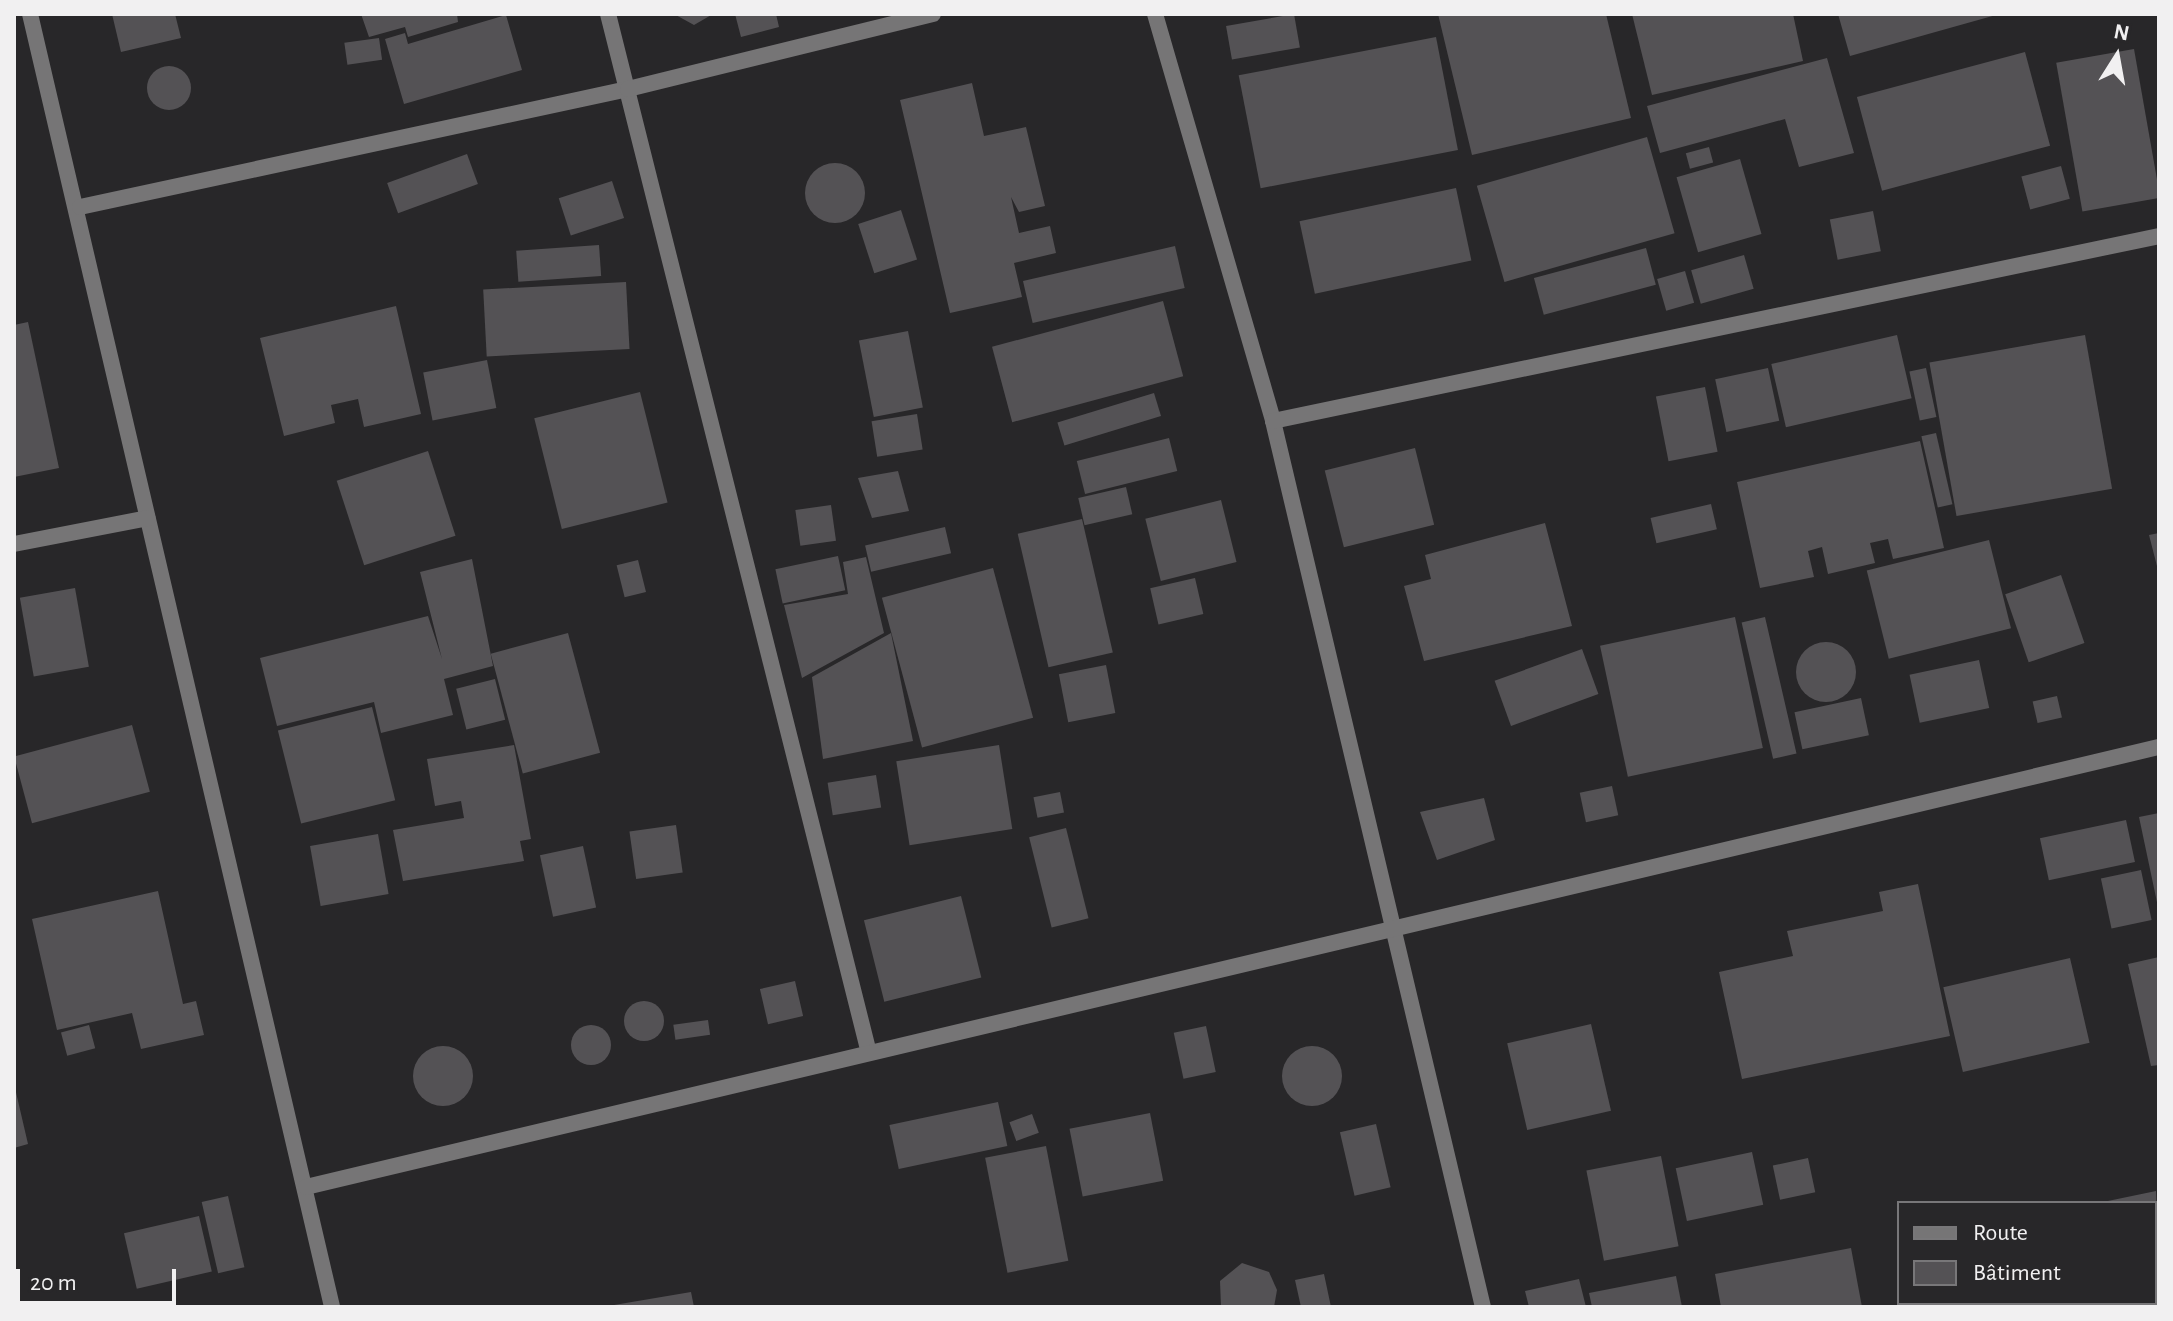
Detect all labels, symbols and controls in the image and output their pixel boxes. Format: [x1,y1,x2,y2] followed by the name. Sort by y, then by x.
[2077,16,2157,96] north arrow
[2112,20,2131,45] text: N
[1897,1201,2157,1305] legend
[1973,1221,2028,1245] text: Route
[20,1253,180,1303] scale bar
[1973,1261,2061,1285] text: Bâtiment
[30,1271,77,1295] text: 20 m

